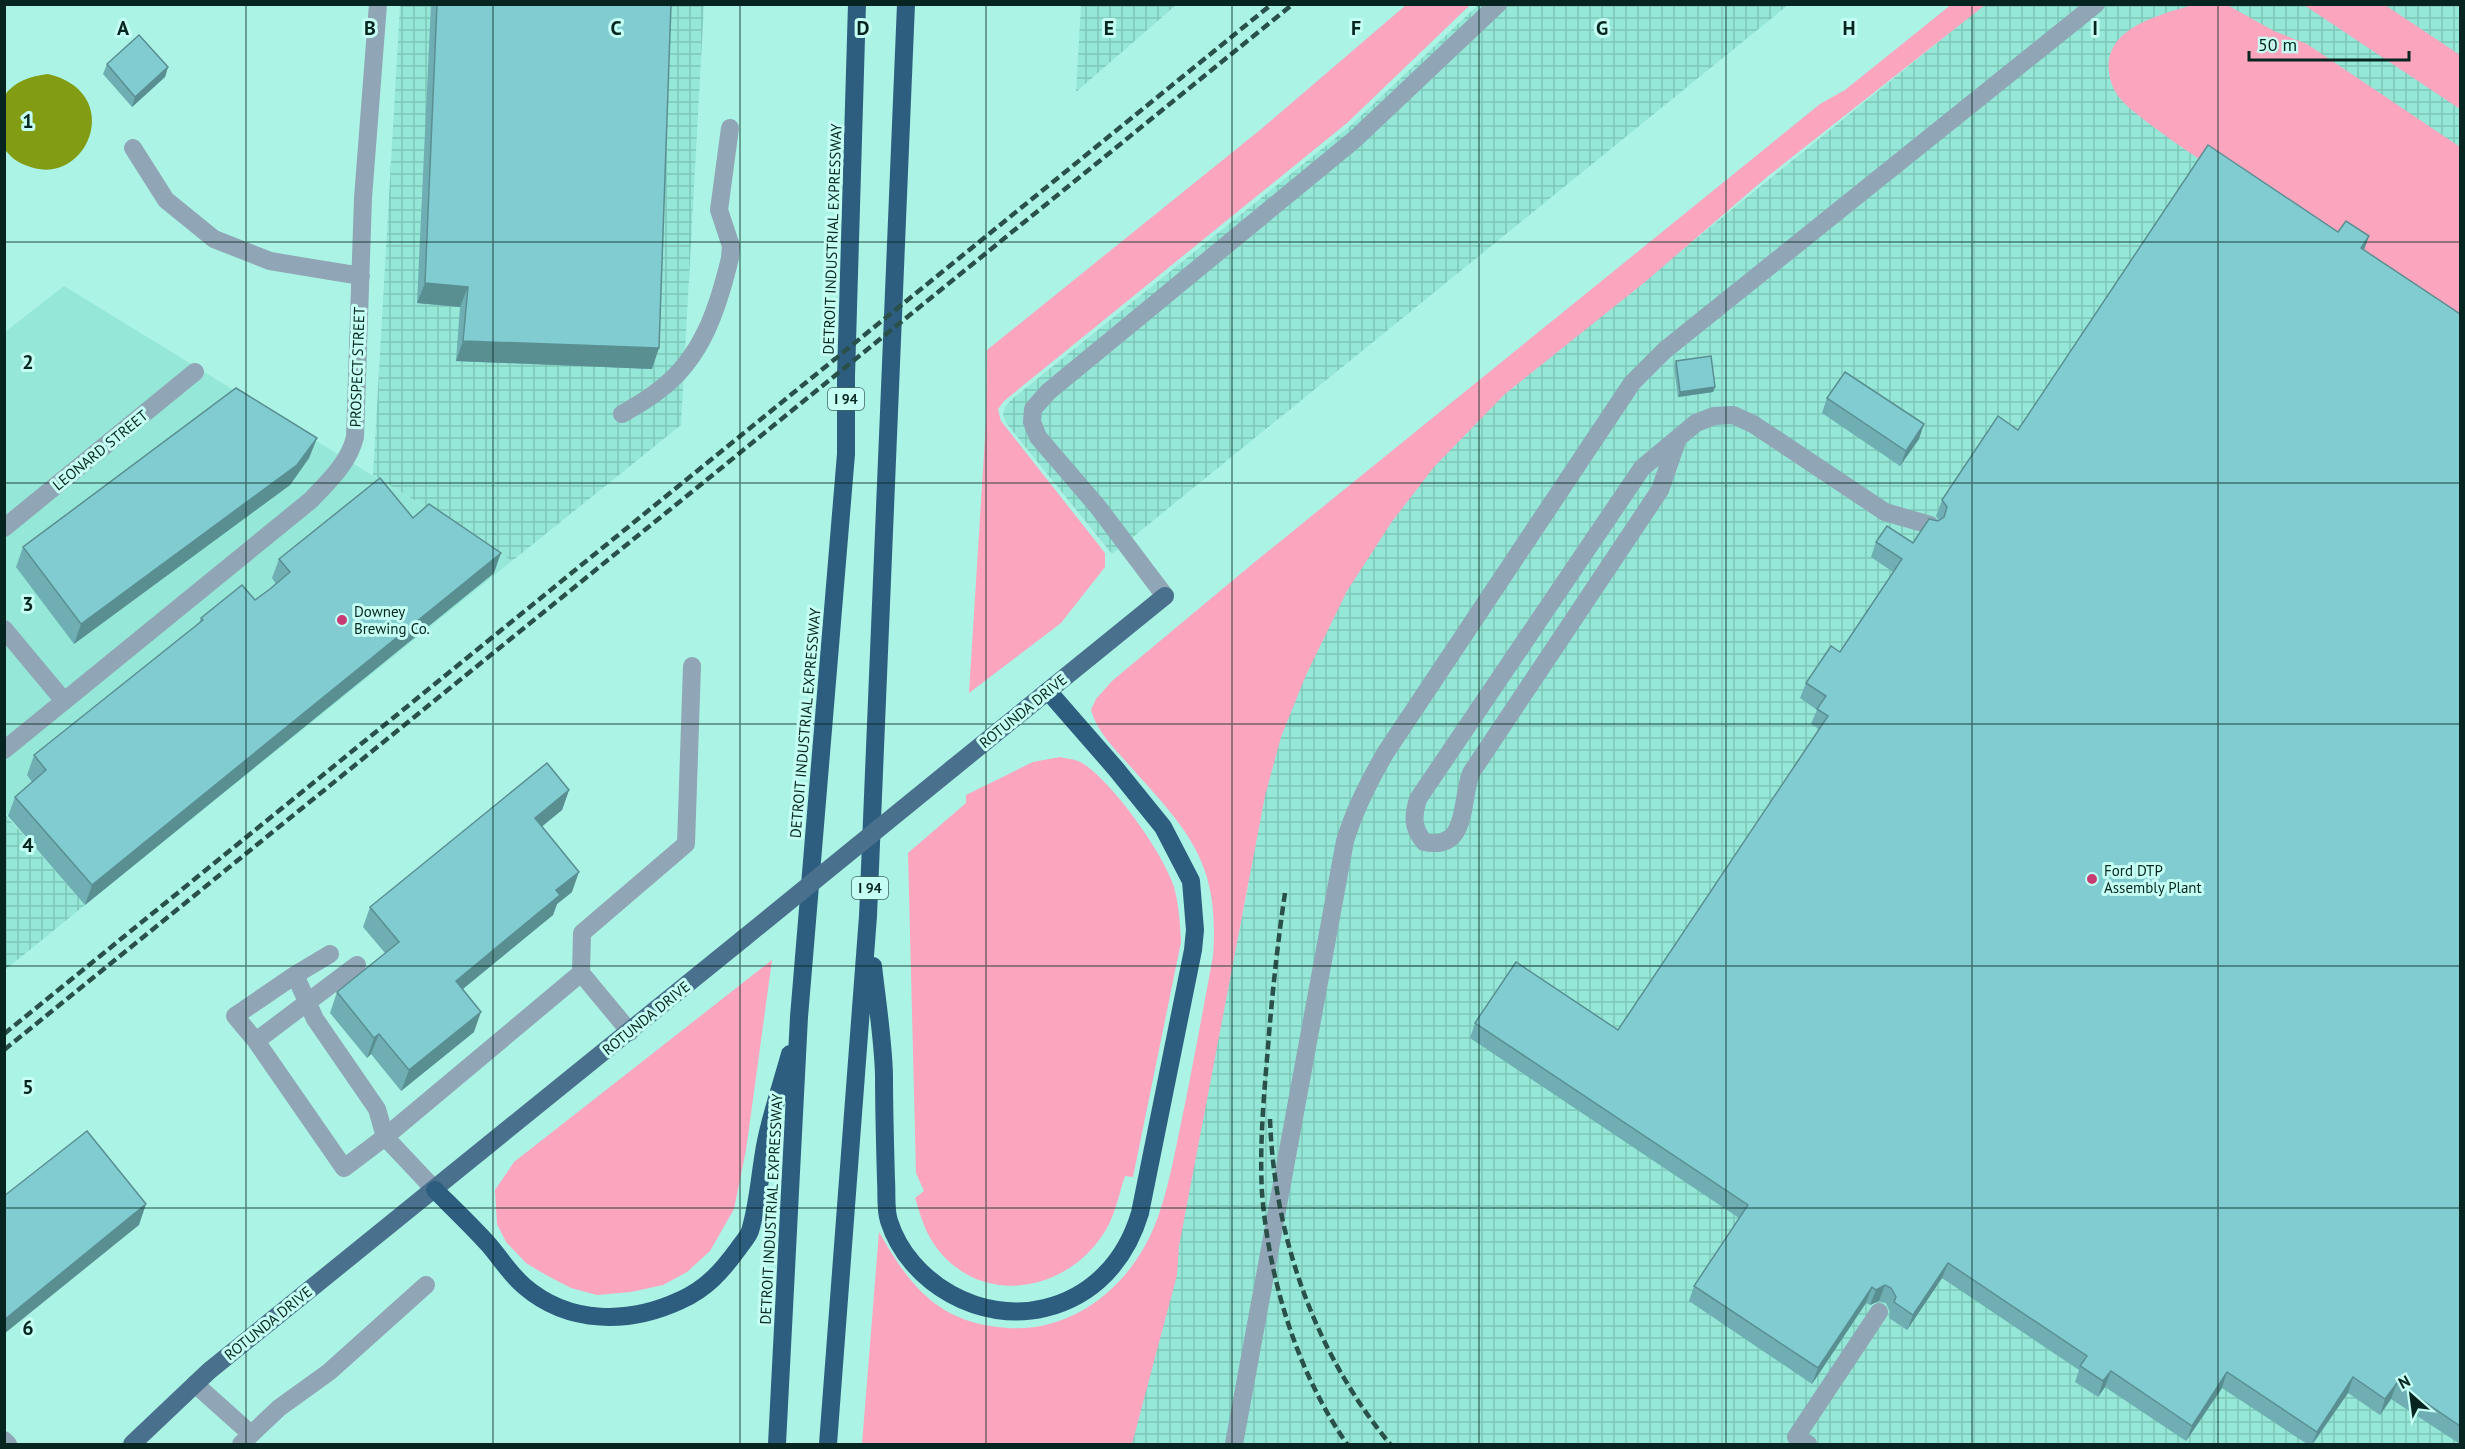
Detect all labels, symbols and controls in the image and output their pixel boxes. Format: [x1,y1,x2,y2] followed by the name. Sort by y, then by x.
[117,15,130,41] text: A
[364,15,376,41] text: B
[610,15,622,41] text: C
[857,15,870,41] text: D
[1104,15,1114,41] text: E
[1351,15,1361,41] text: F
[1596,15,1608,41] text: G
[1842,15,1856,41] text: H
[2092,15,2098,41] text: I
[2249,24,2410,62] scale bar
[2258,33,2297,56] text: 50 m
[22,108,34,134] text: 1
[818,123,846,355] street label: DETROIT INDUSTRIAL EXPRESSWAY
[345,306,369,428] street label: PROSPECT STREET
[22,349,34,375] text: 2
[828,388,864,410] road number: I 94
[48,405,152,494] street label: LEONARD STREET
[22,591,34,617] text: 3
[354,602,430,638] place label: Downey Brewing Co.
[785,606,825,839] street label: DETROIT INDUSTRIAL EXPRESSWAY
[335,613,349,627] marker: Downey Brewing Co.
[975,670,1071,752] street label: ROTUNDA DRIVE
[22,832,34,858] text: 4
[2104,861,2202,897] place label: Ford DTP Assembly Plant
[2085,872,2099,886] marker: Ford DTP Assembly Plant
[852,877,888,899] road number: I 94
[598,977,694,1059] street label: ROTUNDA DRIVE
[22,1074,34,1100] text: 5
[755,1093,787,1325] street label: DETROIT INDUSTRIAL EXPRESSWAY
[220,1282,316,1364] street label: ROTUNDA DRIVE
[22,1315,34,1341] text: 6
[2381,1365,2441,1425] north arrow
[2395,1370,2413,1393] text: N

